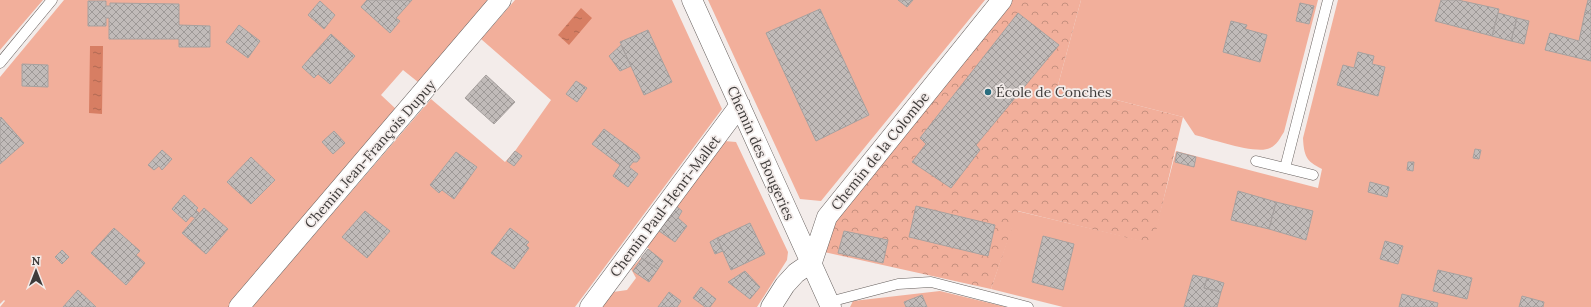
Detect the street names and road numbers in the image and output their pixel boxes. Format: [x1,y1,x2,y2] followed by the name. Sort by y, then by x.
[301,76,440,232] street label: Chemin Jean-François Dupuy
[723,83,799,223] street label: Chemin des Bougeries
[827,88,933,214] street label: Chemin de la Colombe
[606,131,724,280] street label: Chemin Paul-Henri-Mallet

